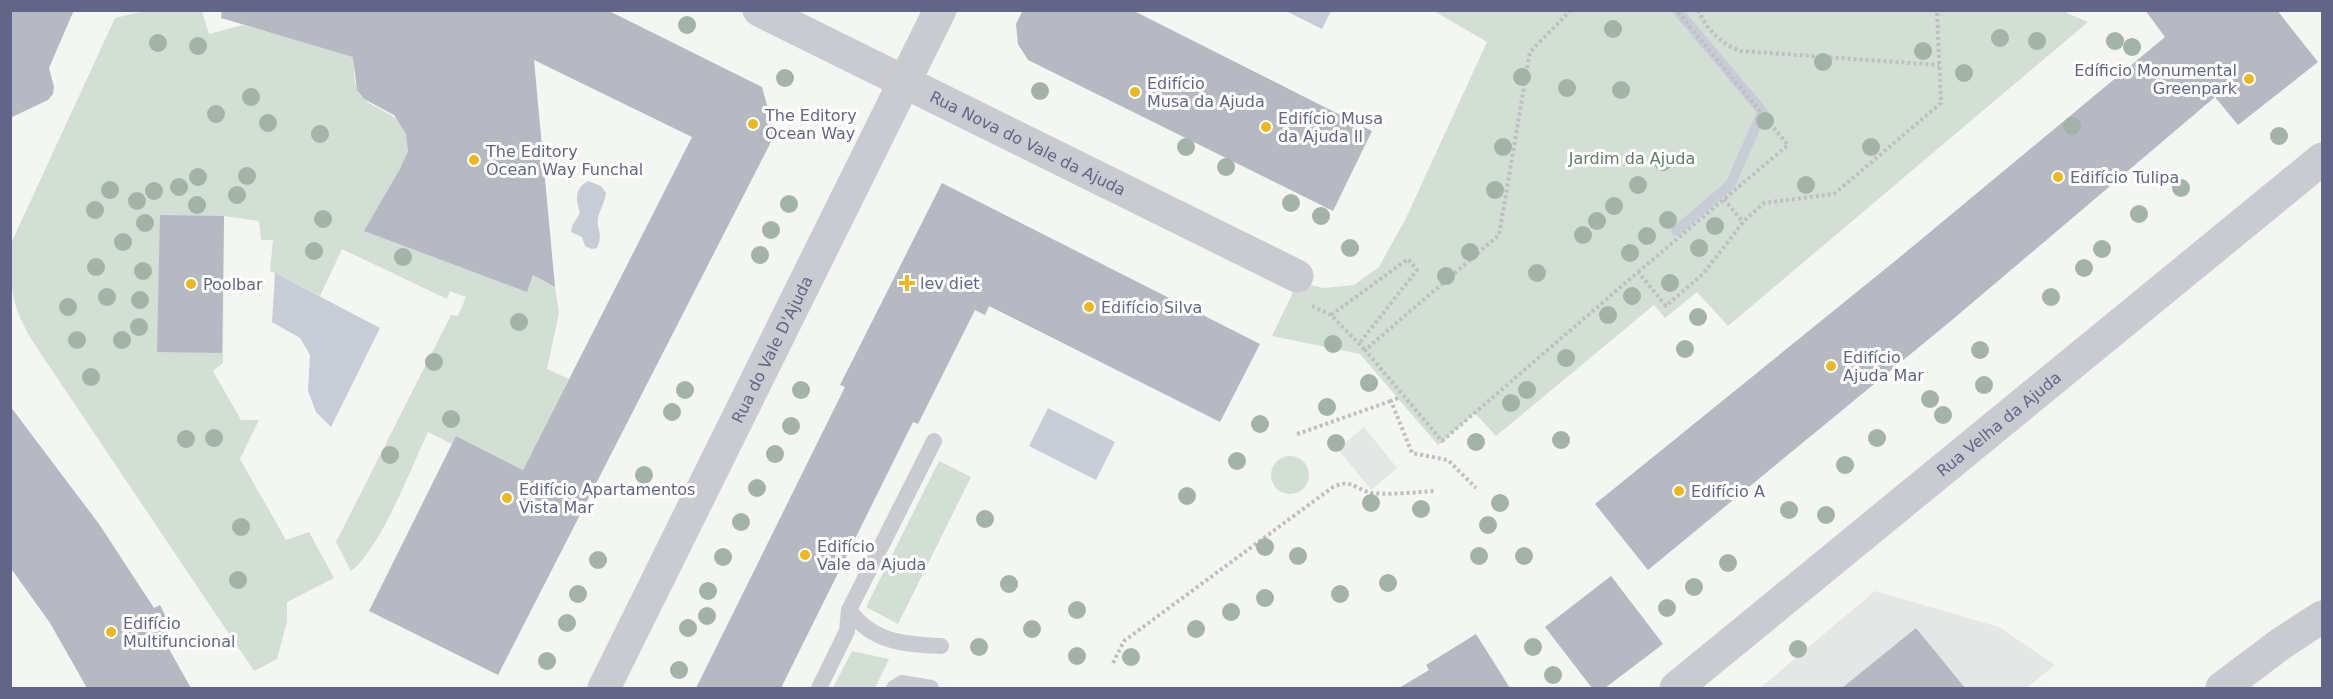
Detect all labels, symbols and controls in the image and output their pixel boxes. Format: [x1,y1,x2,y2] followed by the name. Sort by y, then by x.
[2074,61,2238,98] place label: Edíficio Monumental Greenpark
[2242,72,2256,86] marker: Edíficio Monumental Greenpark
[1147,74,1265,111] place label: Edifício Musa da Ajuda
[1128,85,1142,99] marker: Edifício Musa da Ajuda
[927,87,1129,199] street label: Rua Nova do Vale da Ajuda
[764,106,857,143] place label: The Editory Ocean Way
[1278,109,1383,146] place label: Edifício Musa da Ajuda II
[746,117,760,131] marker: The Editory Ocean Way
[1259,120,1273,134] marker: Edifício Musa da Ajuda II
[485,142,643,179] place label: The Editory Ocean Way Funchal
[1568,149,1695,168] park label: Jardim da Ajuda
[467,153,481,167] marker: The Editory Ocean Way Funchal
[2070,168,2179,187] place label: Edifício Tulipa
[2051,170,2065,184] marker: Edifício Tulipa
[727,273,816,426] street label: Rua do Vale D'Ajuda
[898,274,916,292] marker: lev diet
[920,274,980,293] place label: lev diet
[203,275,263,294] place label: Poolbar
[184,277,198,291] marker: Poolbar
[1101,298,1202,317] place label: Edifício Silva
[1082,300,1096,314] marker: Edifício Silva
[1843,348,1924,385] place label: Edifício Ajuda Mar
[1824,359,1838,373] marker: Edifício Ajuda Mar
[1933,367,2065,480] street label: Rua Velha da Ajuda
[519,480,695,517] place label: Edifício Apartamentos Vista Mar
[1691,482,1765,501] place label: Edifício A
[1672,484,1686,498] marker: Edifício A
[500,491,514,505] marker: Edifício Apartamentos Vista Mar
[817,537,926,574] place label: Edifício Vale da Ajuda
[798,548,812,562] marker: Edifício Vale da Ajuda
[123,614,235,651] place label: Edifício Multifuncional
[104,625,118,639] marker: Edifício Multifuncional

